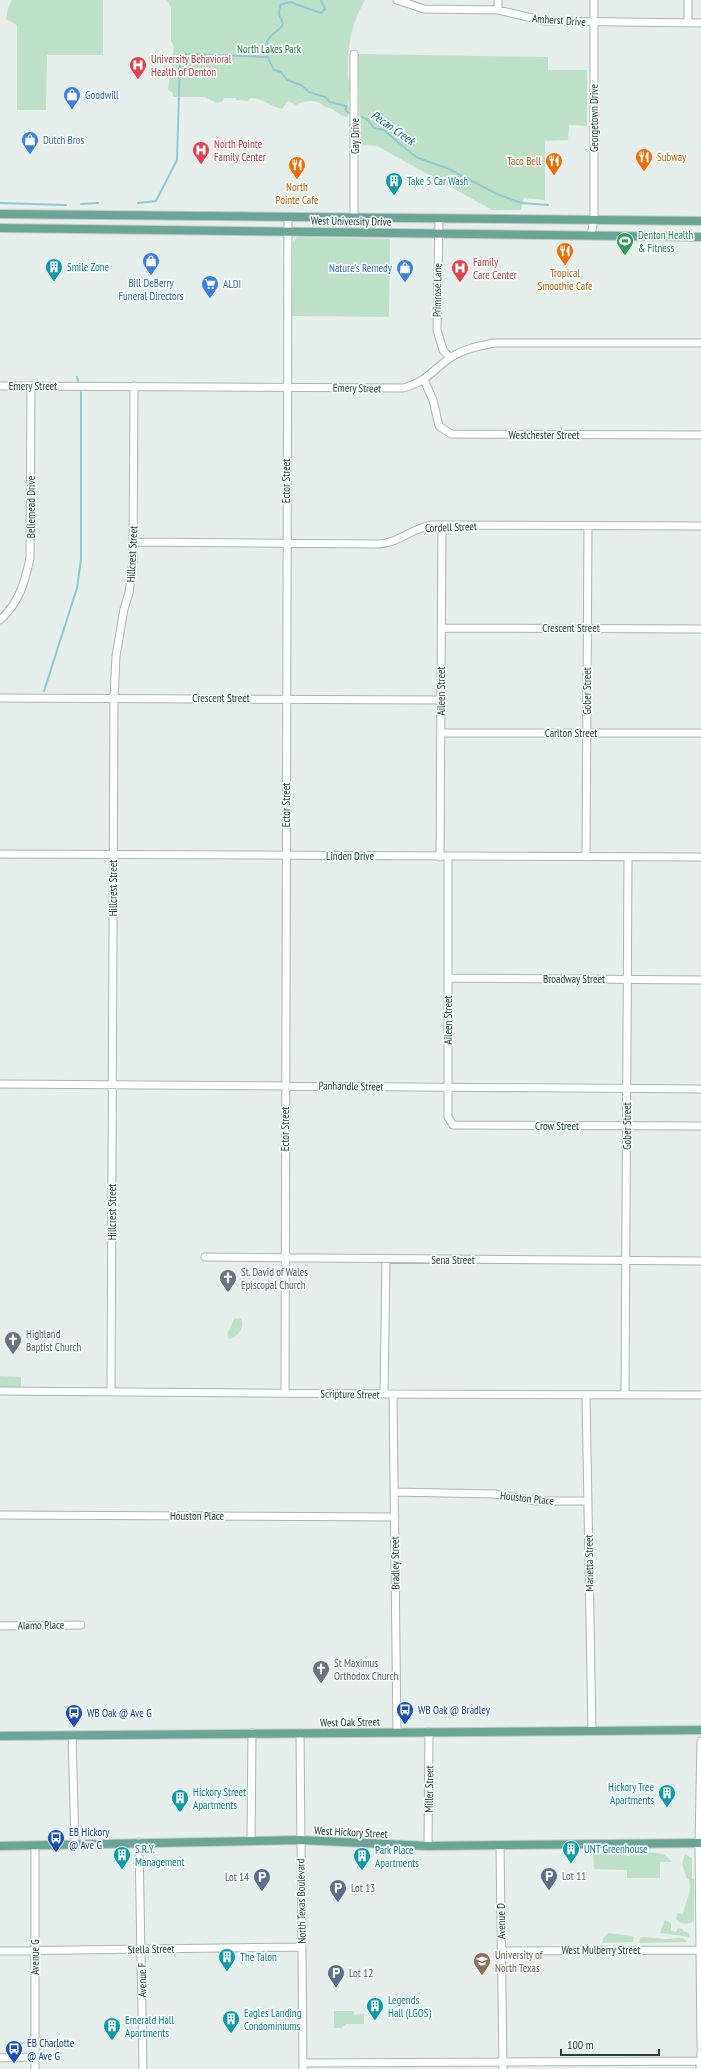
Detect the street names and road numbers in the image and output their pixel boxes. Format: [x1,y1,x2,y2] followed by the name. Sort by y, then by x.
[532,11,587,29] street label: Amherst Drive
[587,83,601,152] street label: Georgetown Drive
[348,118,362,154] street label: Gay Drive
[311,213,392,229] street label: West University Drive
[430,263,444,317] street label: Primrose Lane
[9,379,57,393] street label: Emery Street
[333,381,381,395] street label: Emery Street
[509,428,579,442] street label: Westchester Street
[279,459,293,503] street label: Ector Street
[24,475,38,538] street label: Bellemead Drive
[425,519,477,535] street label: Cordell Street
[124,525,140,583] street label: Hillcrest Street
[542,621,600,635] street label: Crescent Street
[434,666,448,716] street label: Aileen Street
[580,667,594,715] street label: Gober Street
[192,691,250,705] street label: Crescent Street
[545,726,597,740] street label: Carlton Street
[279,783,293,827] street label: Ector Street
[326,849,375,863] street label: Linden Drive
[106,860,120,916] street label: Hillcrest Street
[543,972,605,986] street label: Broadway Street
[441,995,455,1045] street label: Aileen Street
[318,1078,384,1094] street label: Panhandle Street
[620,1102,634,1150] street label: Gober Street
[278,1107,292,1151] street label: Ector Street
[535,1119,579,1133] street label: Crow Street
[105,1184,119,1240] street label: Hillcrest Street
[431,1253,475,1267] street label: Sena Street
[320,1386,380,1402] street label: Scripture Street
[499,1488,555,1508] street label: Houston Place
[170,1509,225,1523] street label: Houston Place
[582,1534,596,1592] street label: Marietta Street
[388,1536,402,1590] street label: Bradley Street
[18,1618,65,1632] street label: Alamo Place
[320,1714,380,1730] street label: West Oak Street
[422,1765,436,1813] street label: Miller Street
[314,1823,388,1841] street label: West Hickory Street
[293,1858,309,1944] street label: North Texas Boulevard
[494,1903,508,1939] street label: Avenue D
[28,1939,42,1975] street label: Avenue G
[127,1942,175,1956] street label: Stella Street
[561,1943,641,1957] street label: West Mulberry Street
[135,1962,149,1997] street label: Avenue F

